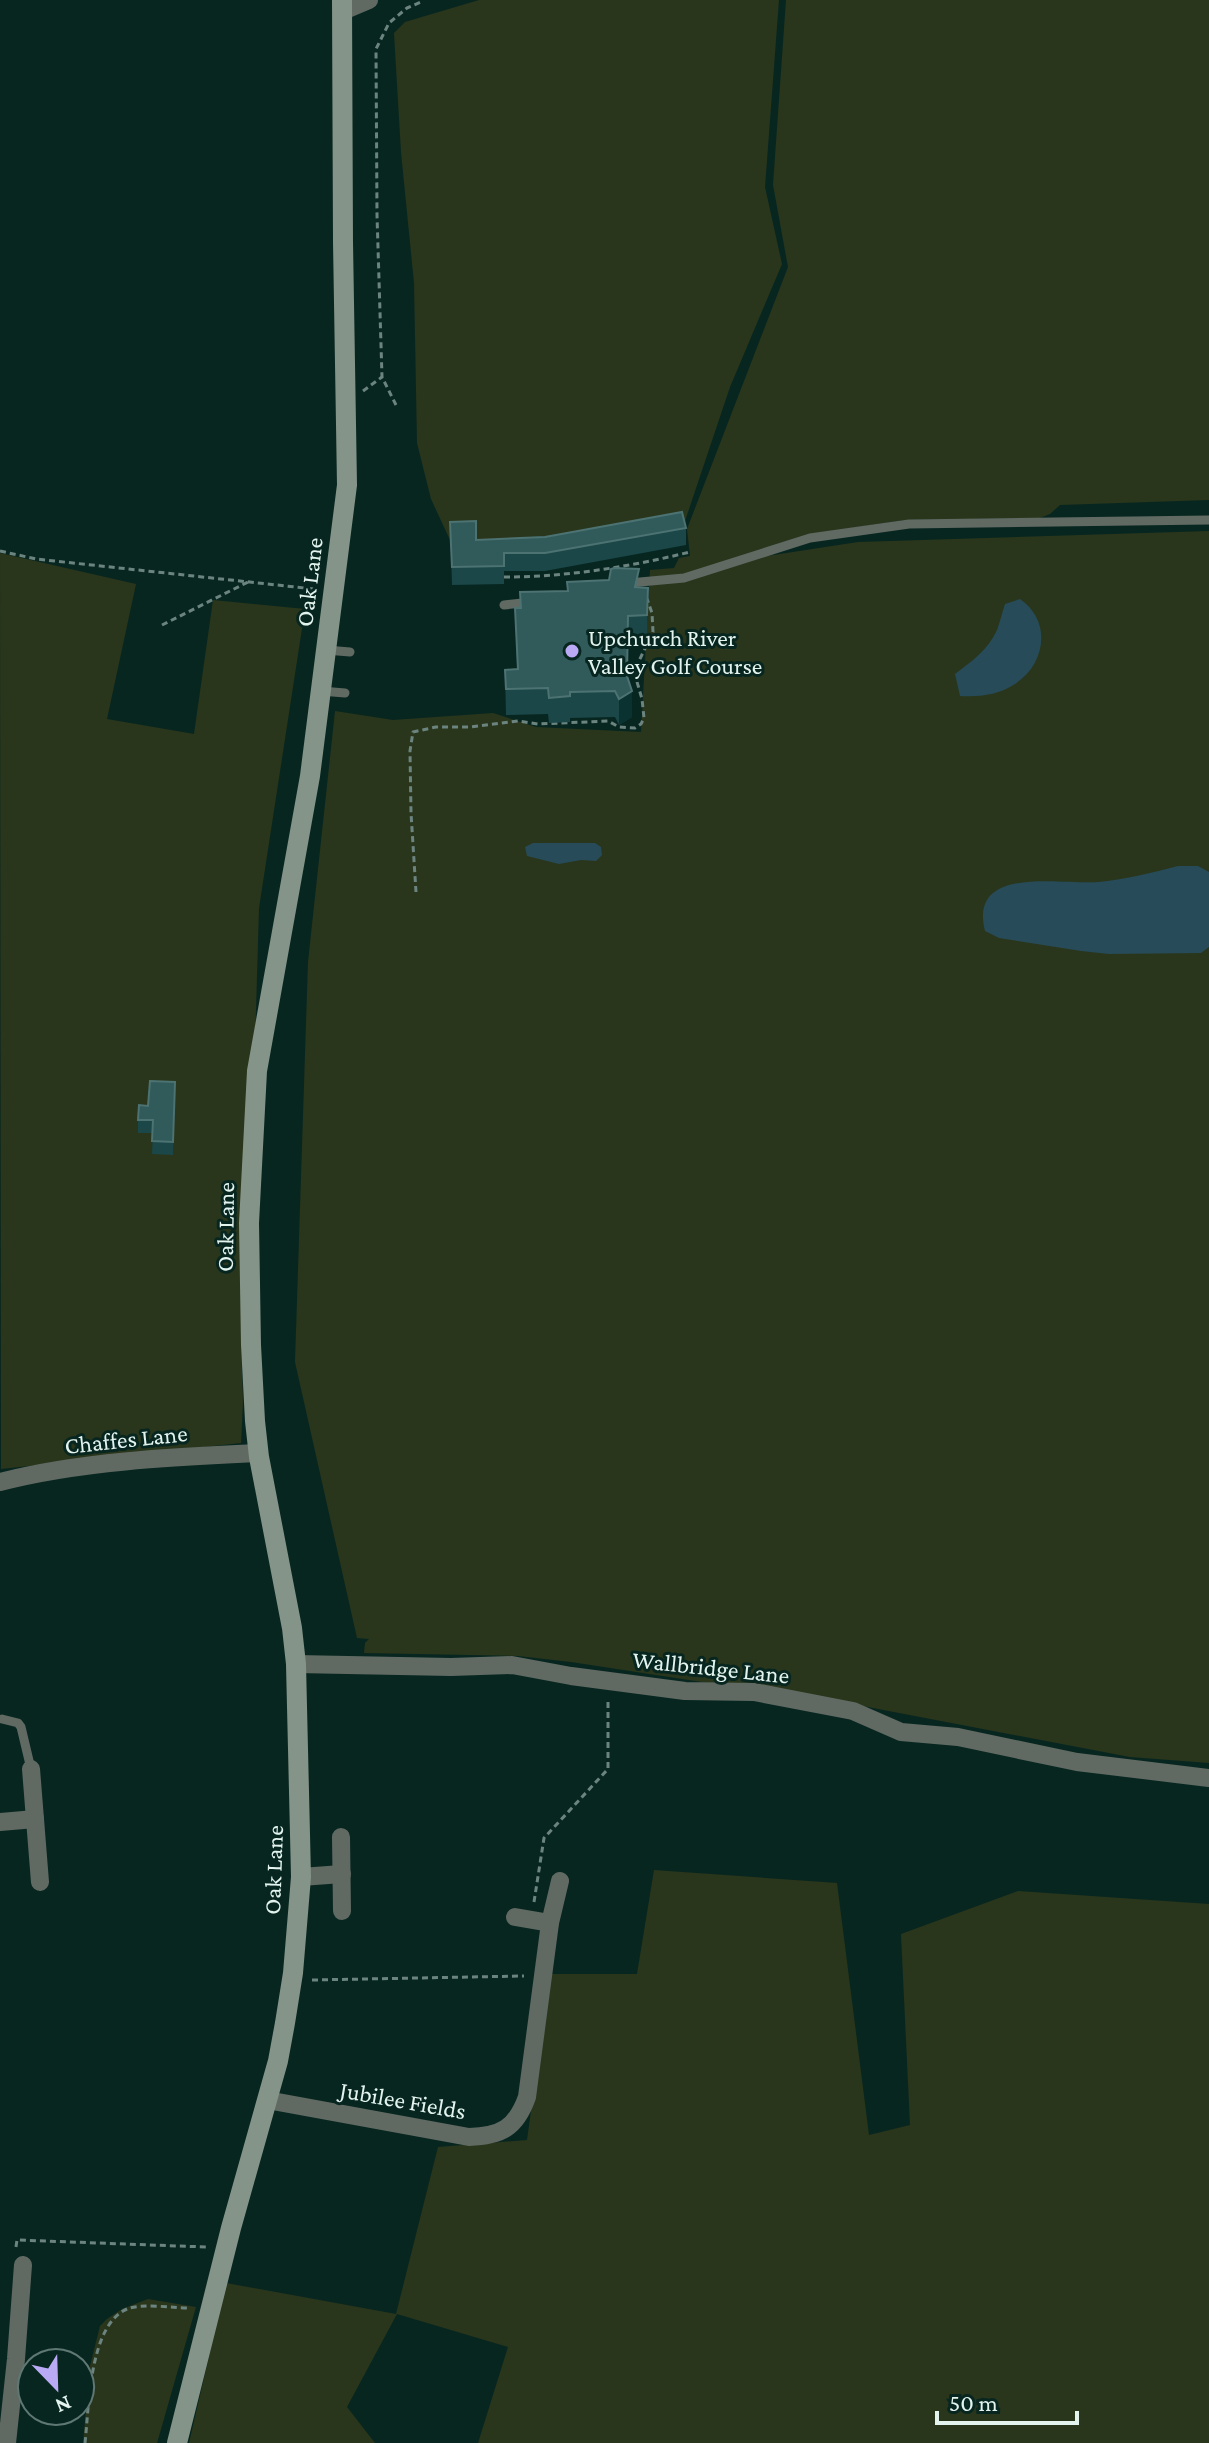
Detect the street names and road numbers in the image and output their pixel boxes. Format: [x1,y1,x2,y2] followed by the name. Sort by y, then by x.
[290,536,328,628] street label: Oak Lane
[211,1182,239,1272] street label: Oak Lane
[63,1419,189,1459] street label: Chaffes Lane
[631,1645,791,1689] street label: Wallbridge Lane
[258,1825,288,1915] street label: Oak Lane
[336,2075,468,2124] street label: Jubilee Fields

